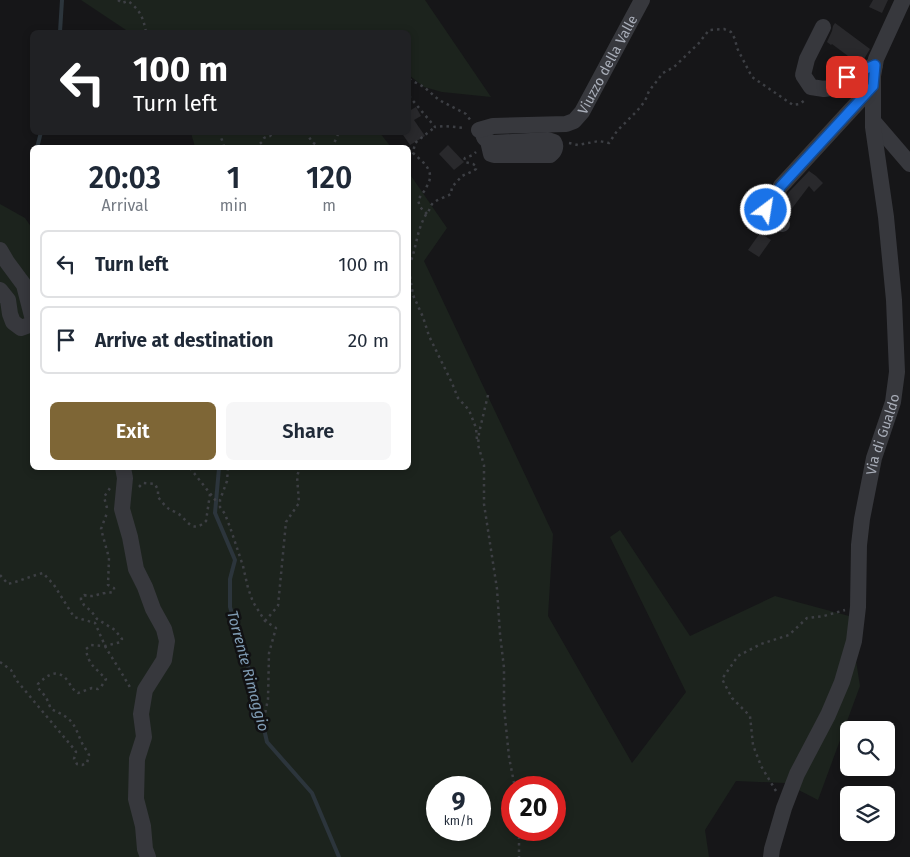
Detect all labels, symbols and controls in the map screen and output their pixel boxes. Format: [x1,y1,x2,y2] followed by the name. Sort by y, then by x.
[574,12,641,117] street label: Viuzzo della Valle
[133,48,228,90] text: 100 m
[50,50,115,115] icon: left
[826,56,868,98] pin
[833,63,861,91] icon: arrive
[133,90,217,117] text: Turn left
[89,160,161,196] text: 20:03
[227,160,240,196] text: 1
[306,160,352,196] text: 120
[739,183,791,235] position arrow
[101,196,148,215] text: Arrival
[220,196,247,215] text: min
[322,196,336,215] text: m
[52,250,80,278] icon: left
[95,253,169,276] text: Turn left
[338,253,389,276] text: 100 m
[52,326,80,354] icon: arrive
[95,329,274,352] text: Arrive at destination
[348,329,389,352] text: 20 m
[862,393,902,476] street label: Via di Gualdo
[50,402,216,460] button: Exit
[226,402,391,460] button: Share
[223,609,273,733] water label: Torrente Rimaggio
[840,721,895,841] map controls
[840,721,895,776] button: search
[501,776,566,841] speed limit sign: 20
[840,786,895,841] button: layers
[451,787,466,817] text: 9
[444,814,473,828] text: km/h

